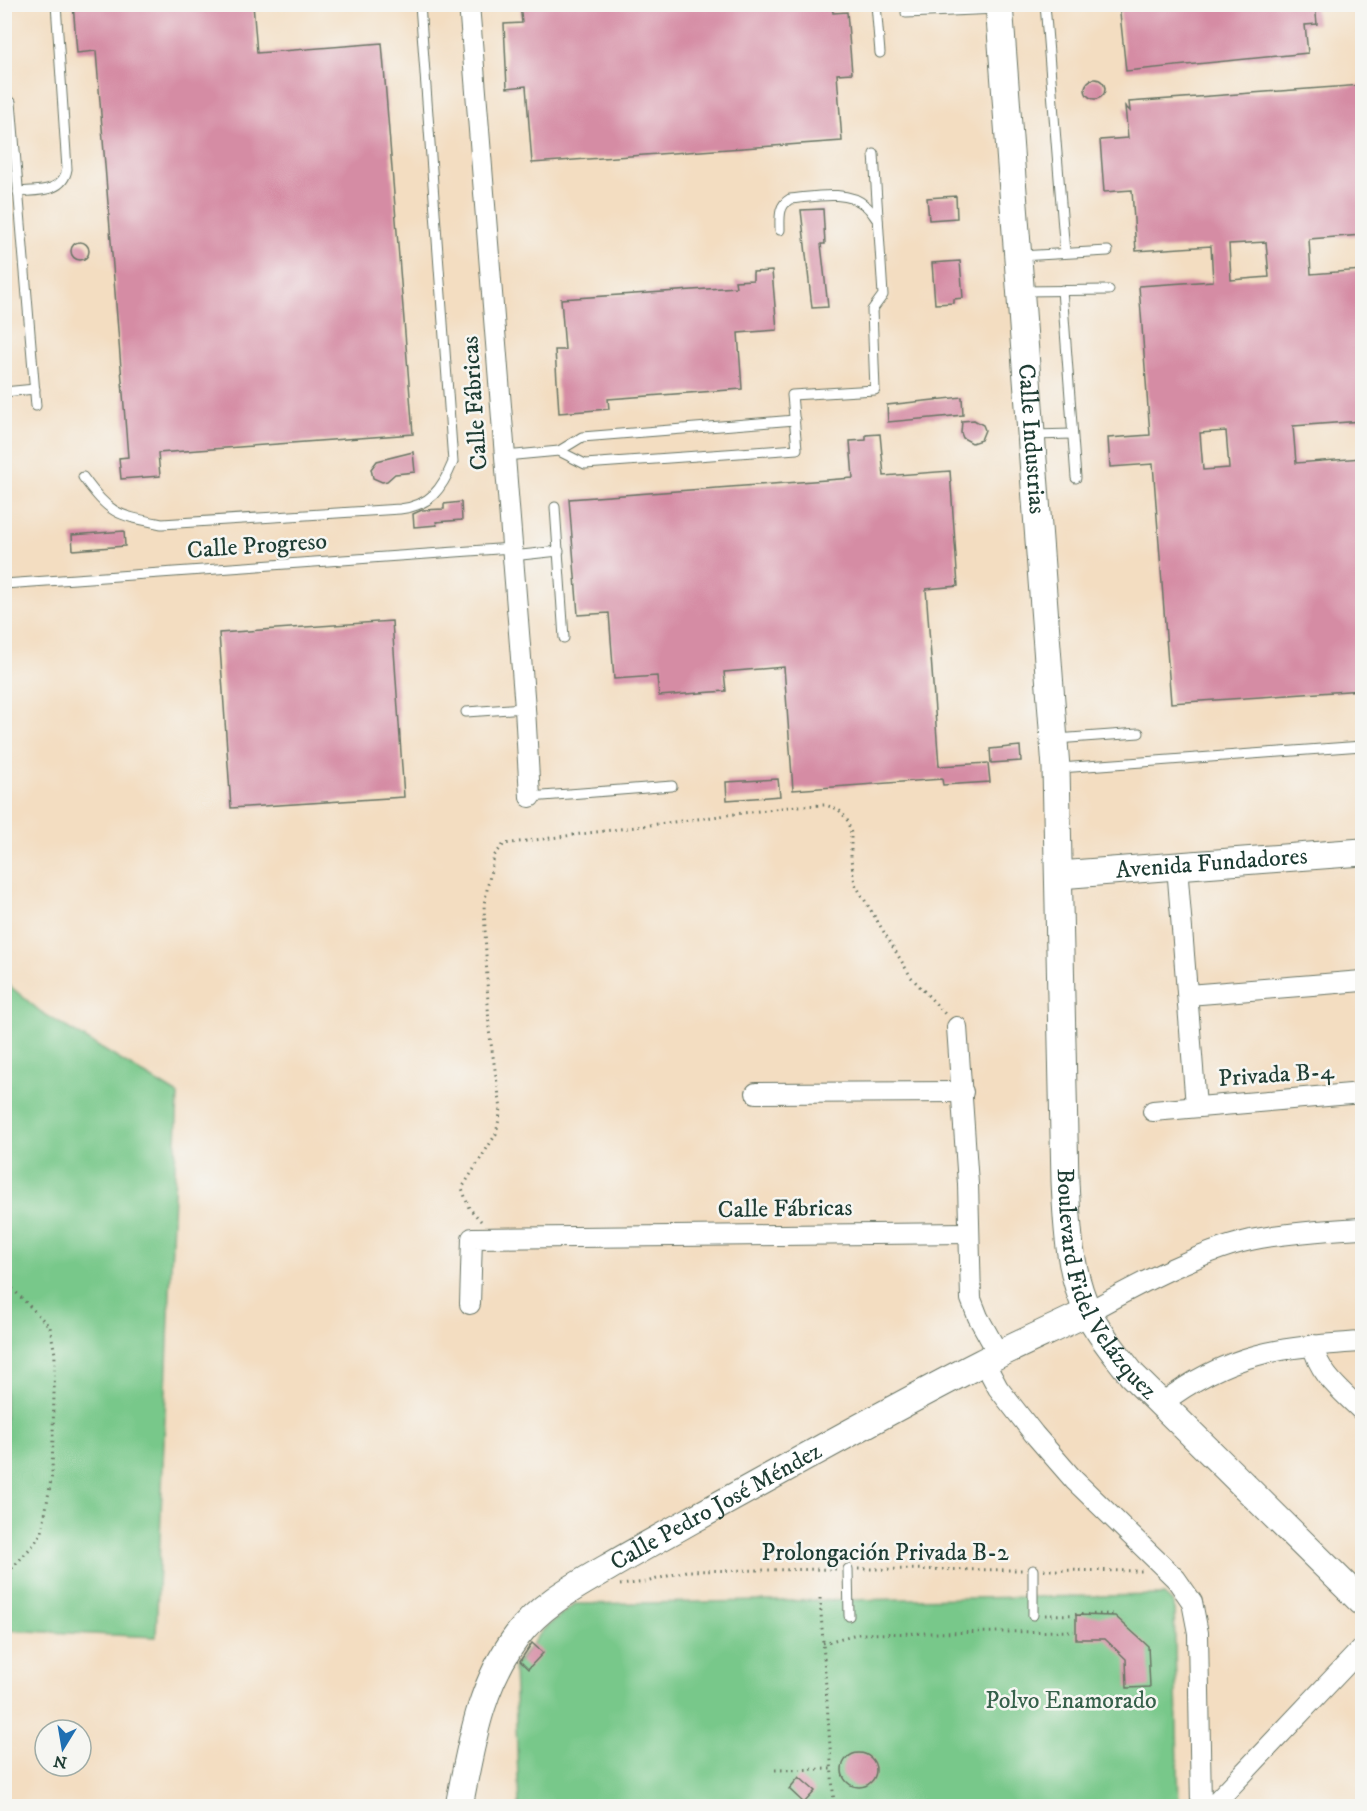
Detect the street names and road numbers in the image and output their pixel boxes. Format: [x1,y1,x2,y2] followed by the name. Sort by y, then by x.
[455,335,495,471] street label: Calle Fábricas
[1011,363,1052,515] street label: Calle Industrias
[186,526,328,566] street label: Calle Progreso
[1115,841,1308,886] street label: Avenida Fundadores
[1217,1056,1336,1094] street label: Privada B-4
[1050,1168,1164,1407] street label: Boulevard Fidel Velázquez
[717,1193,853,1225] street label: Calle Fábricas
[605,1436,828,1578] street label: Calle Pedro José Méndez
[761,1538,1009,1568] street label: Prolongación Privada B-2

